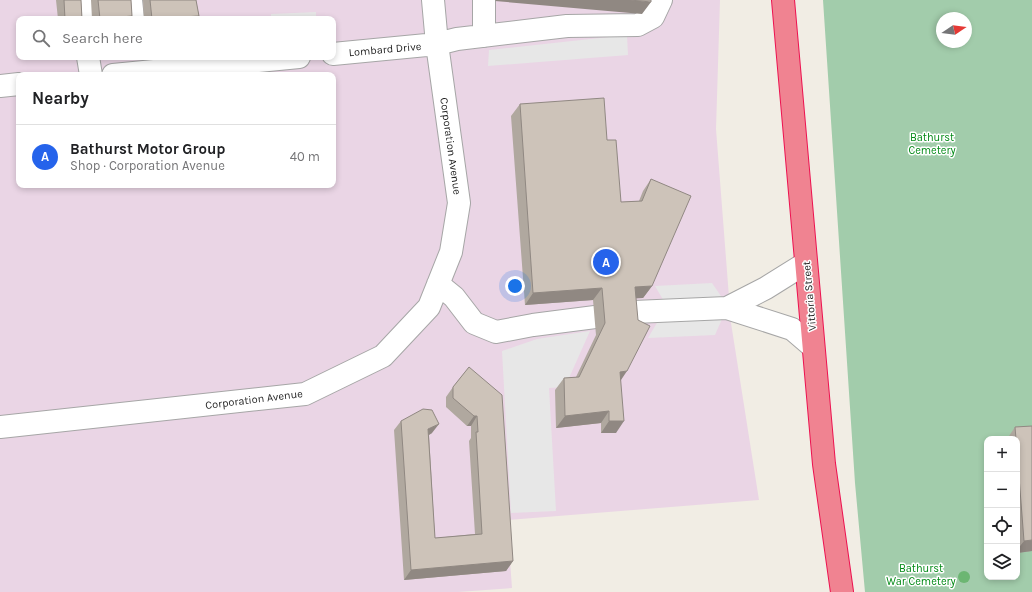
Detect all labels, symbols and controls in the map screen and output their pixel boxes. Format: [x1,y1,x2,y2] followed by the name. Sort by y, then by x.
[936,12,972,48] north arrow
[16,16,336,60] search box
[30,27,52,49] icon: search
[62,29,143,47] text: Search here
[348,40,422,59] street label: Lombard Drive
[32,88,89,108] text: Nearby
[437,97,464,196] street label: Corporation Avenue
[908,131,956,157] park label: Bathurst Cemetery
[70,140,225,158] text: Bathurst Motor Group
[41,149,49,164] text: A
[290,149,320,164] text: 40 m
[70,158,225,173] text: Shop · Corporation Avenue
[593,247,619,277] pin: A
[800,261,819,331] street label: Vittoria Street
[505,276,525,296] your location
[205,387,304,412] street label: Corporation Avenue
[984,436,1020,580] map controls
[984,436,1020,472] button: +
[984,472,1020,508] button: −
[984,508,1020,544] button: locate
[984,544,1020,580] button: layers
[886,562,956,588] park label: Bathurst War Cemetery

